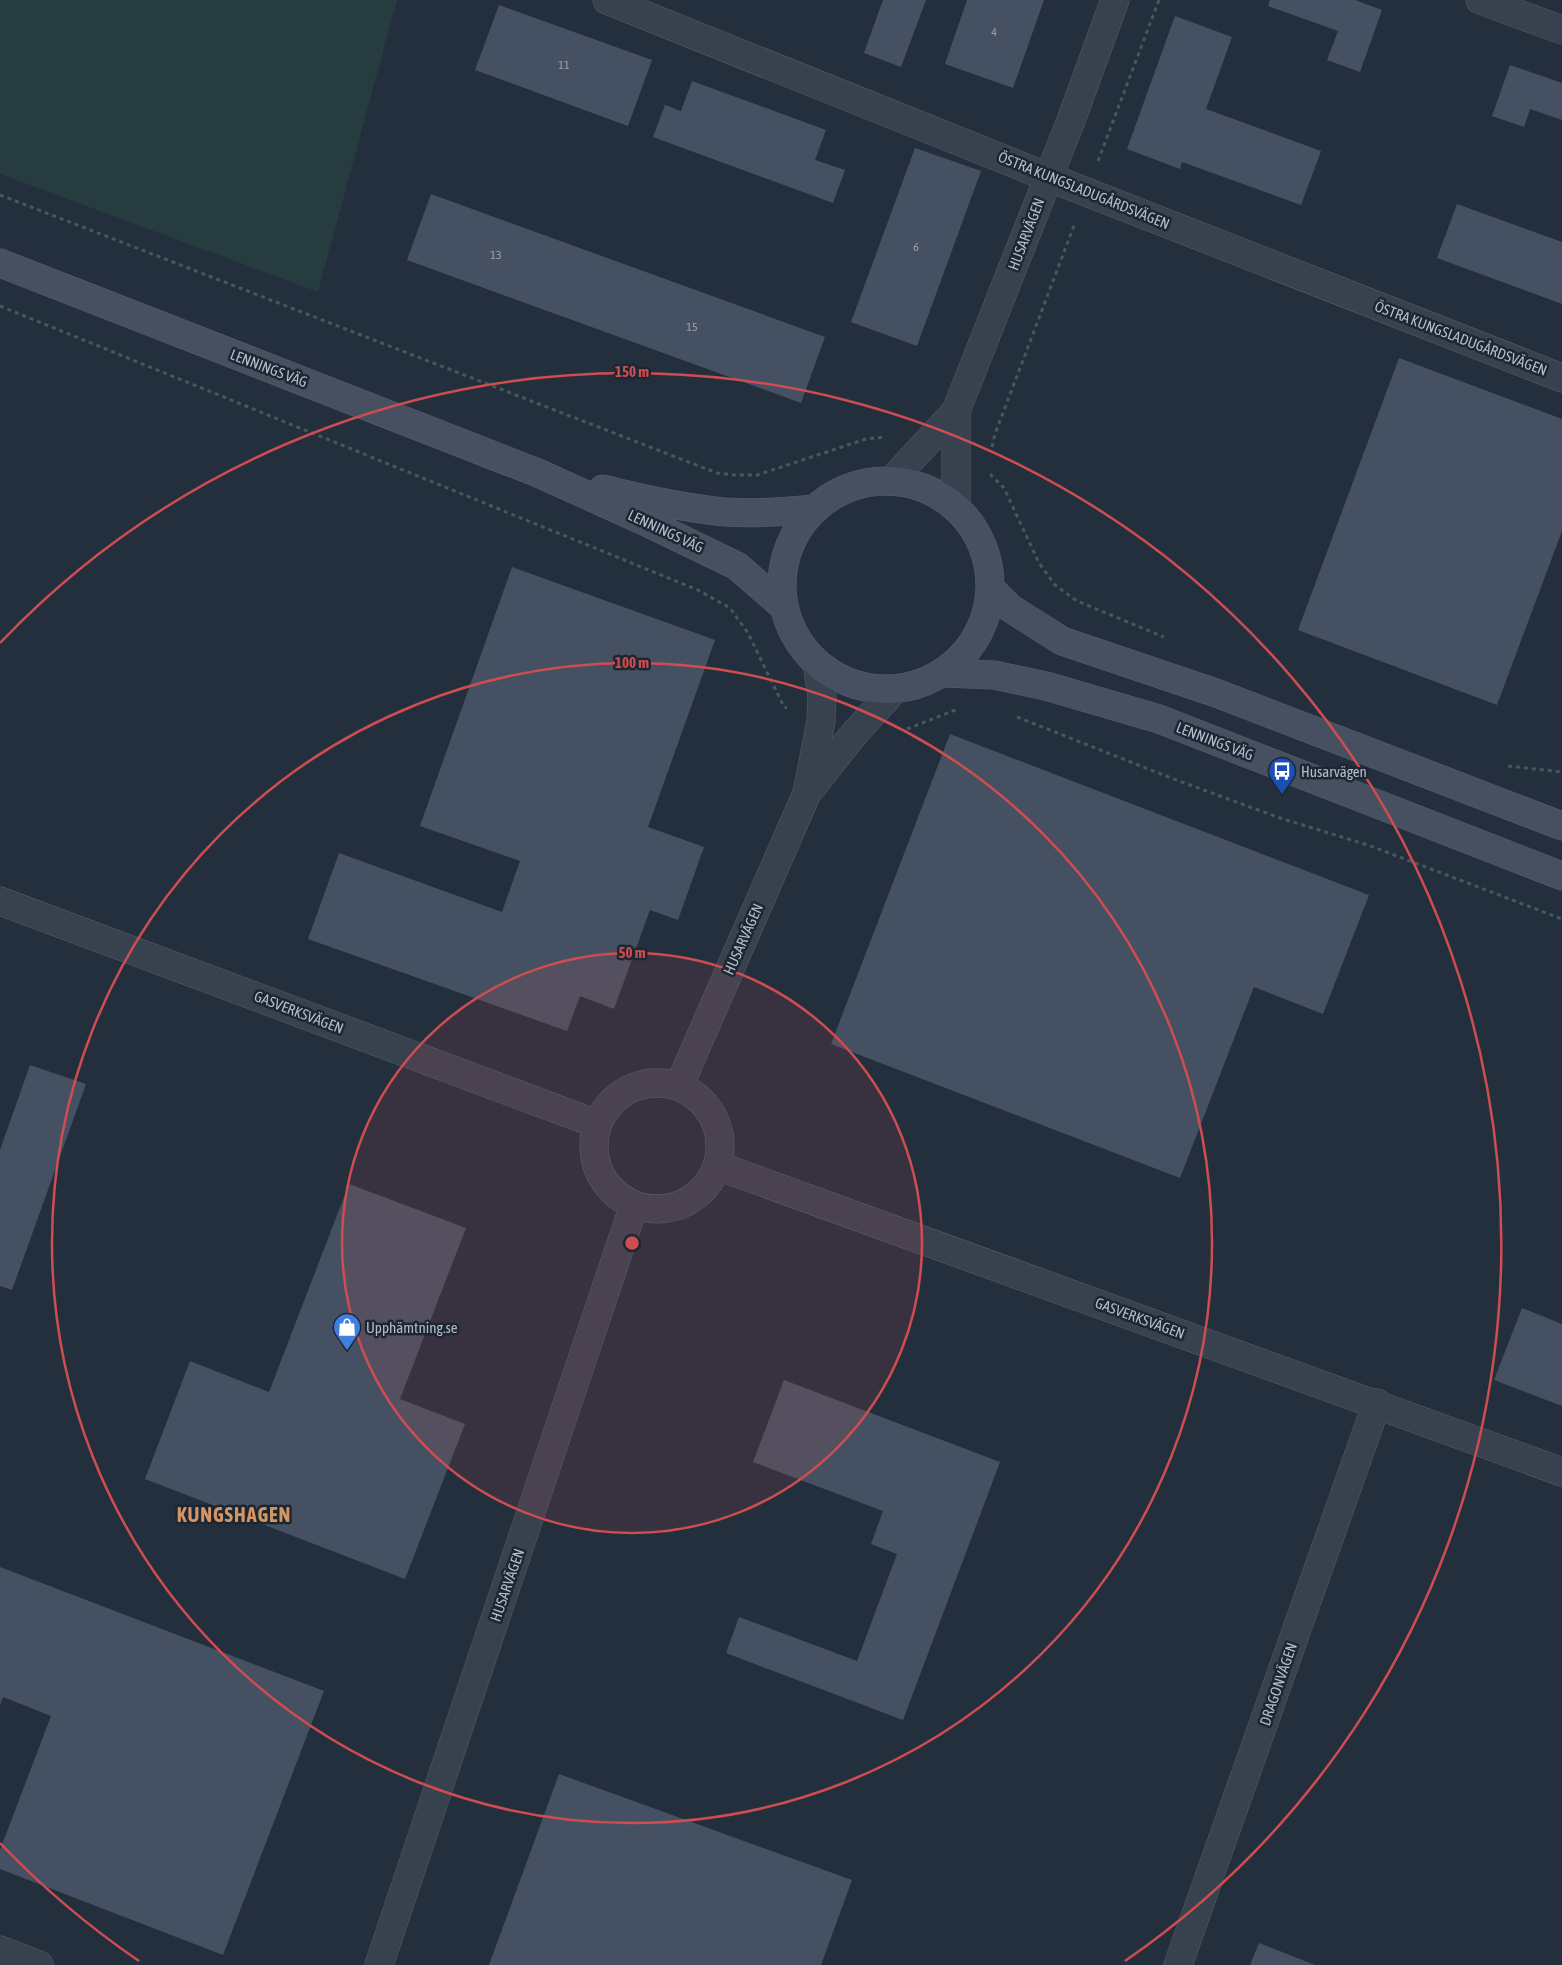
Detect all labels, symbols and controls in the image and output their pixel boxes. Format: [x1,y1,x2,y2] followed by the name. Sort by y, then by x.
[991,25,997,39] house number: 4
[558,58,570,72] house number: 11
[996,148,1172,232] street label: ÖSTRA KUNGSLADUGÅRDSVÄGEN
[1004,195,1048,273] street label: HUSARVÄGEN
[913,240,919,254] house number: 6
[490,248,502,262] house number: 13
[1372,297,1550,379] street label: ÖSTRA KUNGSLADUGÅRDSVÄGEN
[686,320,698,334] house number: 15
[228,346,310,391] street label: LENNINGS VÄG
[615,363,649,380] text: 150 m
[626,506,706,556] street label: LENNINGS VÄG
[615,654,649,671] text: 100 m
[1174,719,1256,764] street label: LENNINGS VÄG
[1267,756,1297,795] bus stop icon: Husarvägen
[1301,763,1367,780] place label: Husarvägen
[720,901,766,977] street label: HUSARVÄGEN
[619,944,646,961] text: 50 m
[252,987,346,1037] street label: GASVERKSVÄGEN
[623,1234,641,1252] centre of rings
[1093,1294,1187,1342] street label: GASVERKSVÄGEN
[332,1312,362,1351] shop icon: Upphämtning.se
[366,1319,458,1336] place label: Upphämtning.se
[177,1503,291,1526] district label: KUNGSHAGEN
[487,1546,527,1624] street label: HUSARVÄGEN
[1256,1640,1300,1728] street label: DRAGONVÄGEN

